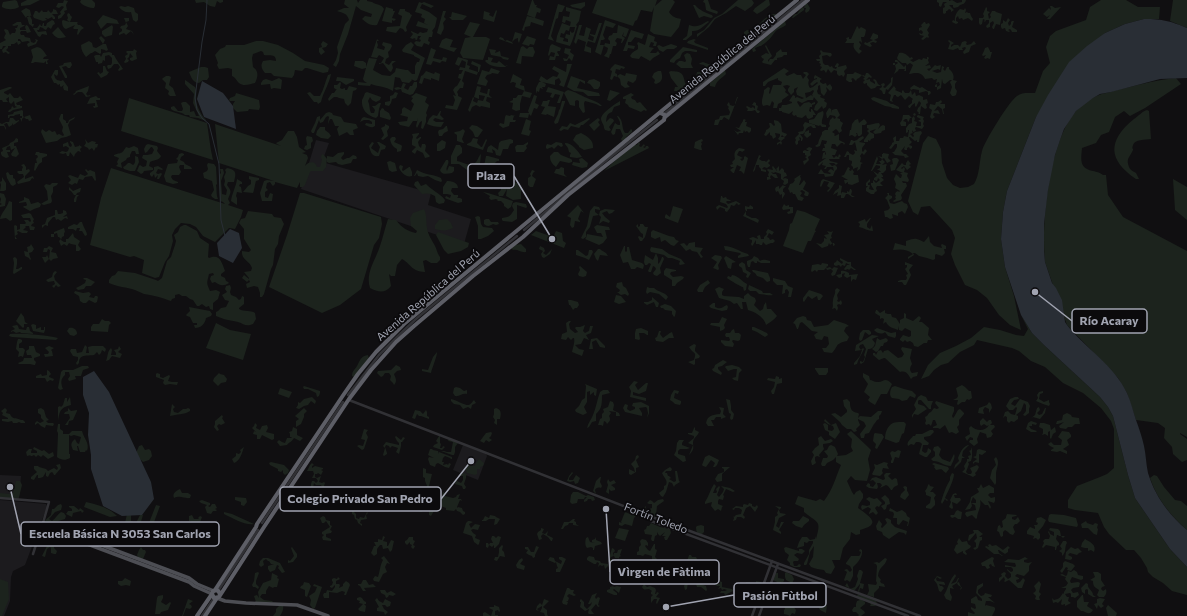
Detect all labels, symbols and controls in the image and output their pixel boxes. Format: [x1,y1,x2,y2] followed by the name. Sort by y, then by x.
[666,12,777,105] street label: Avenida República del Perú
[468,164,514,188] callout: Plaza
[476,168,506,182] text: Plaza
[373,246,482,343] street label: Avenida República del Perú
[1072,309,1147,333] callout: Río Acaray
[1079,313,1139,327] text: Río Acaray
[280,487,441,511] callout: Colegio Privado San Pedro
[287,491,433,505] text: Colegio Privado San Pedro
[623,499,690,536] street label: Fortín Toledo
[21,522,219,546] callout: Escuela Básica N 3053 San Carlos
[29,526,211,540] text: Escuela Básica N 3053 San Carlos
[610,560,719,584] callout: Vìrgen de Fàtima
[618,564,710,578] text: Vìrgen de Fàtima
[734,583,826,607] callout: Pasión Fùtbol
[742,588,818,602] text: Pasión Fùtbol

